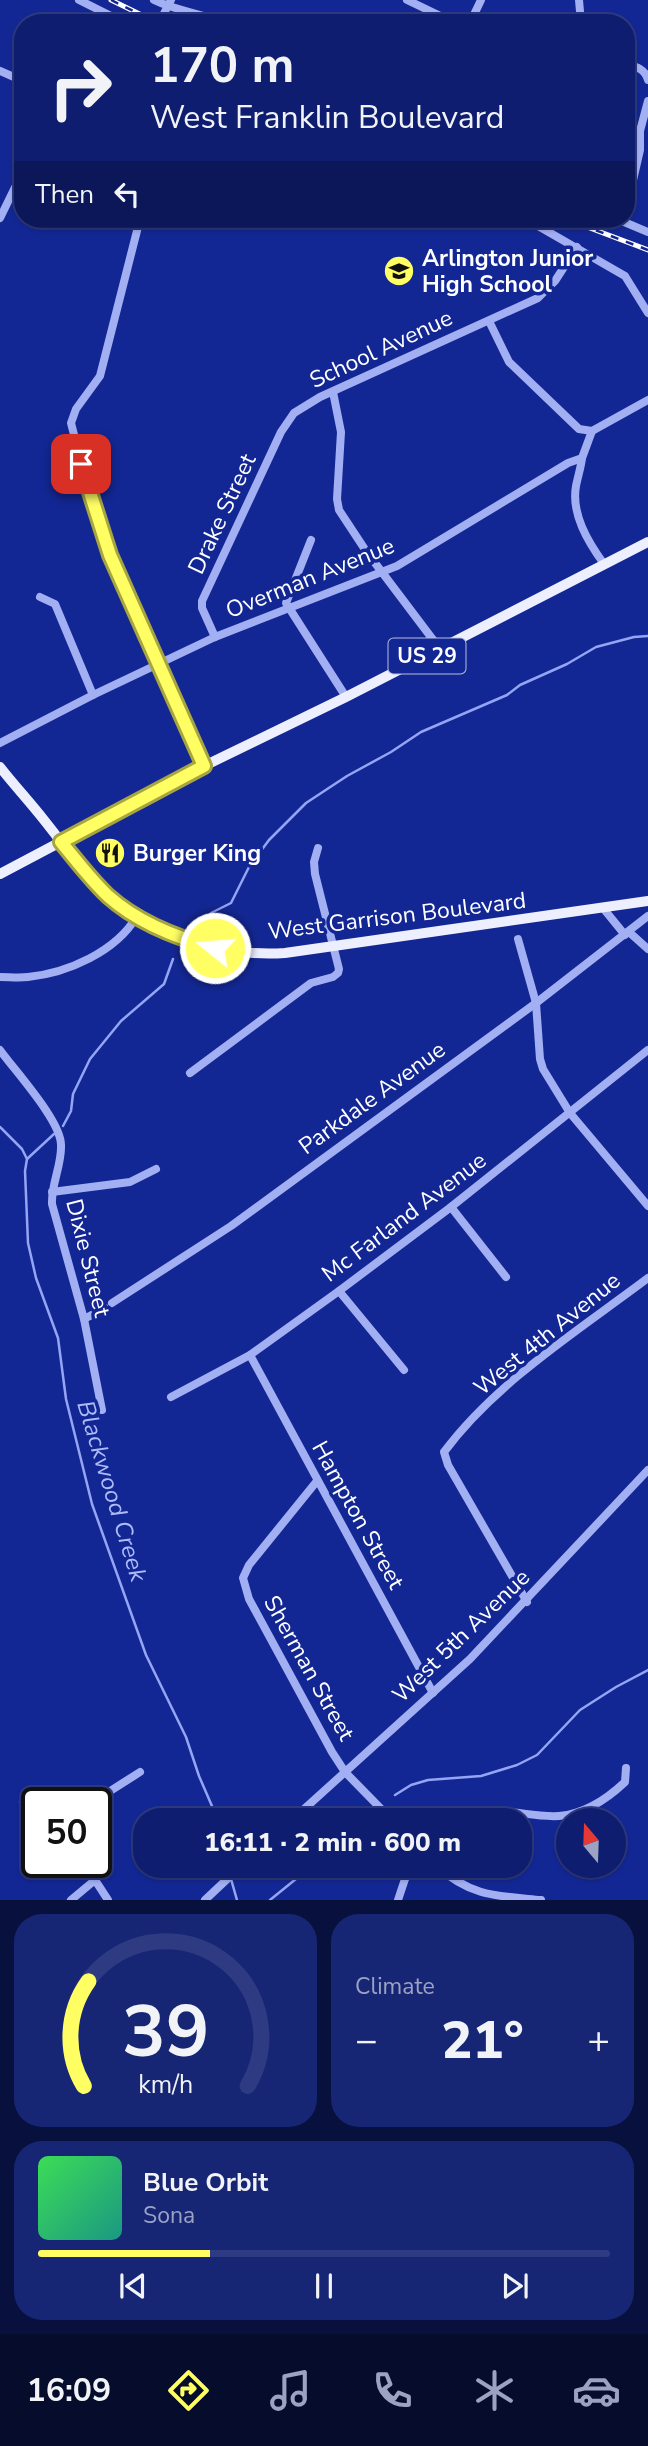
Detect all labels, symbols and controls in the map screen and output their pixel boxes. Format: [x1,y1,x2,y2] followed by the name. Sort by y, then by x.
[150,32,294,99] text: 170 m
[35,42,126,133] icon: right
[150,96,505,139] text: West Franklin Boulevard
[108,175,146,213] icon: left
[35,177,94,212] text: Then
[422,243,593,300] place label: Arlington Junior High School
[382,254,416,288] school or university icon: Arlington Junior High School
[304,302,458,396] street label: School Avenue
[51,434,111,494] pin
[62,445,100,483] icon: arrive
[181,448,264,579] street label: Drake Street
[221,530,399,626] street label: Overman Avenue
[388,638,466,674] road number: US 29
[93,836,127,870] restaurant icon: Burger King
[133,838,261,869] place label: Burger King
[266,885,528,947] street label: West Garrison Boulevard
[178,911,252,985] position arrow
[292,1034,452,1162] street label: Parkdale Avenue
[315,1145,493,1289] street label: Mc Farland Avenue
[58,1196,118,1321] street label: Dixie Street
[467,1265,627,1403] street label: West 4th Avenue
[69,1397,155,1586] water label: Blackwood Creek
[304,1435,412,1596] street label: Hampton Street
[385,1562,537,1710] street label: West 5th Avenue
[256,1590,362,1747] street label: Sherman Street
[21,1787,112,1878] speed limit sign: 50
[556,1808,626,1878] north arrow
[556,1808,626,1878] map controls
[204,1825,461,1860] text: 16:11 · 2 min · 600 m
[355,1971,435,2002] text: Climate
[122,1983,209,2083] text: 39
[441,2005,524,2076] text: 21°
[355,2015,378,2066] text: −
[587,2015,610,2066] text: +
[138,2068,193,2102] text: km/h
[143,2165,268,2200] text: Blue Orbit
[143,2200,195,2231] text: Sona
[114,2267,152,2305] icon: previous
[305,2267,343,2305] icon: pause
[496,2267,534,2305] icon: next
[164,2366,213,2415] icon: directions
[266,2366,315,2415] icon: music
[368,2366,417,2415] icon: phone
[470,2366,519,2415] icon: climate
[572,2366,621,2415] icon: car
[27,2369,111,2412] text: 16:09

